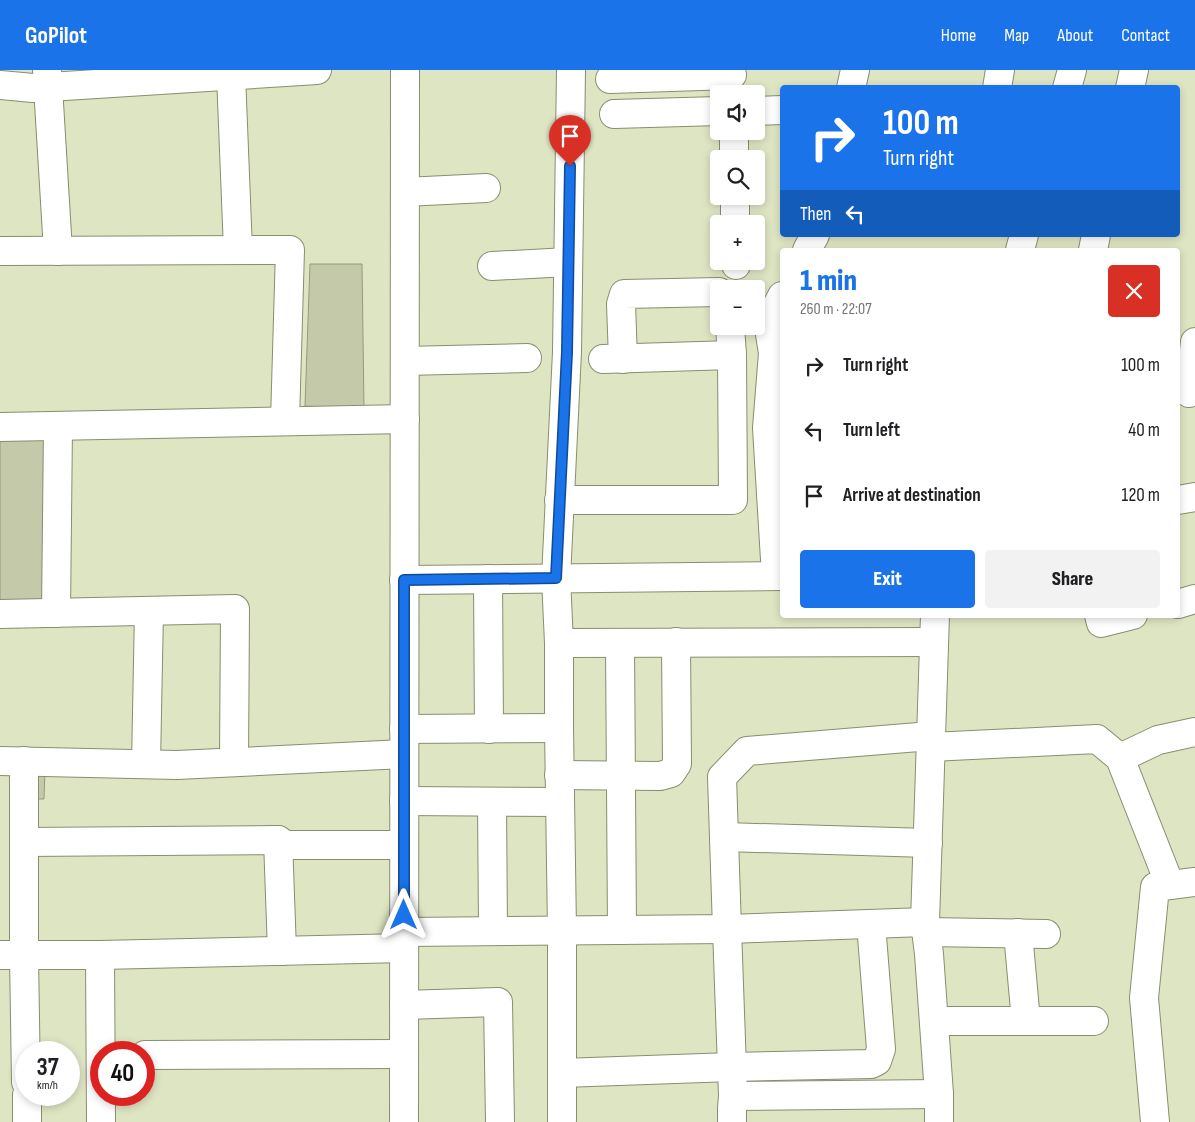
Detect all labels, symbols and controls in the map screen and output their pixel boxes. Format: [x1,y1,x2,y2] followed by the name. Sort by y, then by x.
[25,21,87,50] text: GoPilot
[941,25,976,46] text: Home
[1004,25,1029,46] text: Map
[1057,25,1093,46] text: About
[1121,25,1170,46] text: Contact
[710,85,765,335] map controls
[710,85,765,140] button: sound
[883,102,959,145] text: 100 m
[800,105,865,170] icon: right
[549,115,591,166] pin
[556,122,584,150] icon: arrive
[883,145,954,172] text: Turn right
[710,150,765,205] button: search
[841,200,869,228] icon: left
[800,203,831,226] text: Then
[710,215,765,270] button: +
[800,263,857,299] text: 1 min
[1108,265,1160,317] button: close
[710,280,765,335] button: −
[800,300,872,319] text: 260 m · 22:07
[800,352,828,380] icon: right
[843,354,908,377] text: Turn right
[1121,354,1160,377] text: 100 m
[800,417,828,445] icon: left
[843,419,900,442] text: Turn left
[1128,419,1160,442] text: 40 m
[800,482,828,510] icon: arrive
[843,484,981,507] text: Arrive at destination
[1122,484,1160,507] text: 120 m
[800,550,975,608] button: Exit
[985,550,1160,608] button: Share
[377,888,429,940] position arrow
[90,1041,155,1106] speed limit sign: 40
[36,1052,59,1083] text: 37
[37,1078,58,1093] text: km/h

